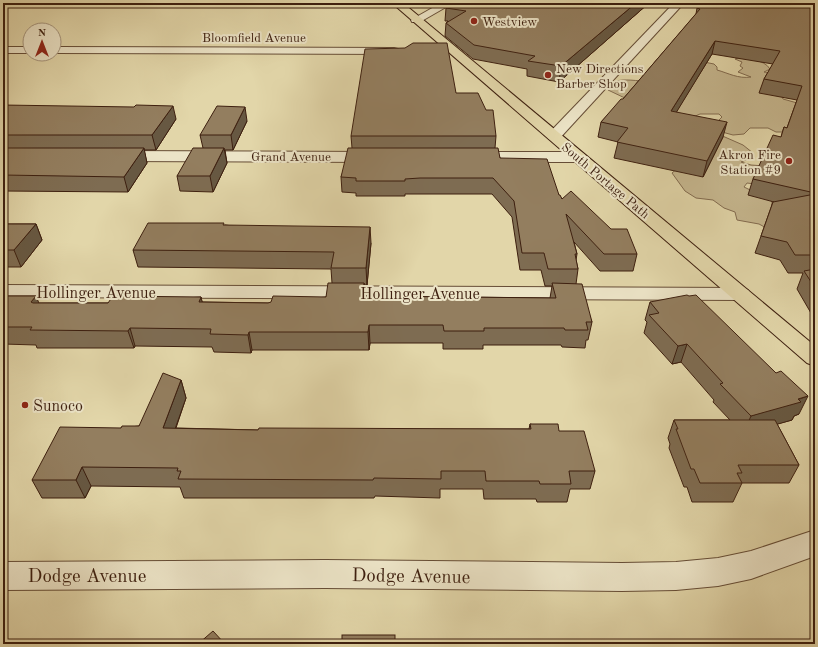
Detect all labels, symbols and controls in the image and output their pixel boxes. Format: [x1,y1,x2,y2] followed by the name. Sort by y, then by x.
[469,16,479,26] marker: Westview
[482,16,537,29] place label: Westview
[22,22,62,62] north arrow
[38,28,47,39] text: N
[202,32,306,45] street label: Bloomfield Avenue
[556,63,644,91] place label: New Directions Barber Shop
[543,70,553,80] marker: New Directions Barber Shop
[559,141,652,222] street label: South Portage Path
[718,149,781,177] place label: Akron Fire Station #9
[251,151,331,164] street label: Grand Avenue
[784,156,794,166] marker: Akron Fire Station #9
[36,286,156,302] street label: Hollinger Avenue
[360,287,480,303] street label: Hollinger Avenue
[33,399,83,415] place label: Sunoco
[20,400,30,410] marker: Sunoco
[351,567,471,588] street label: Dodge Avenue
[28,568,146,587] street label: Dodge Avenue

